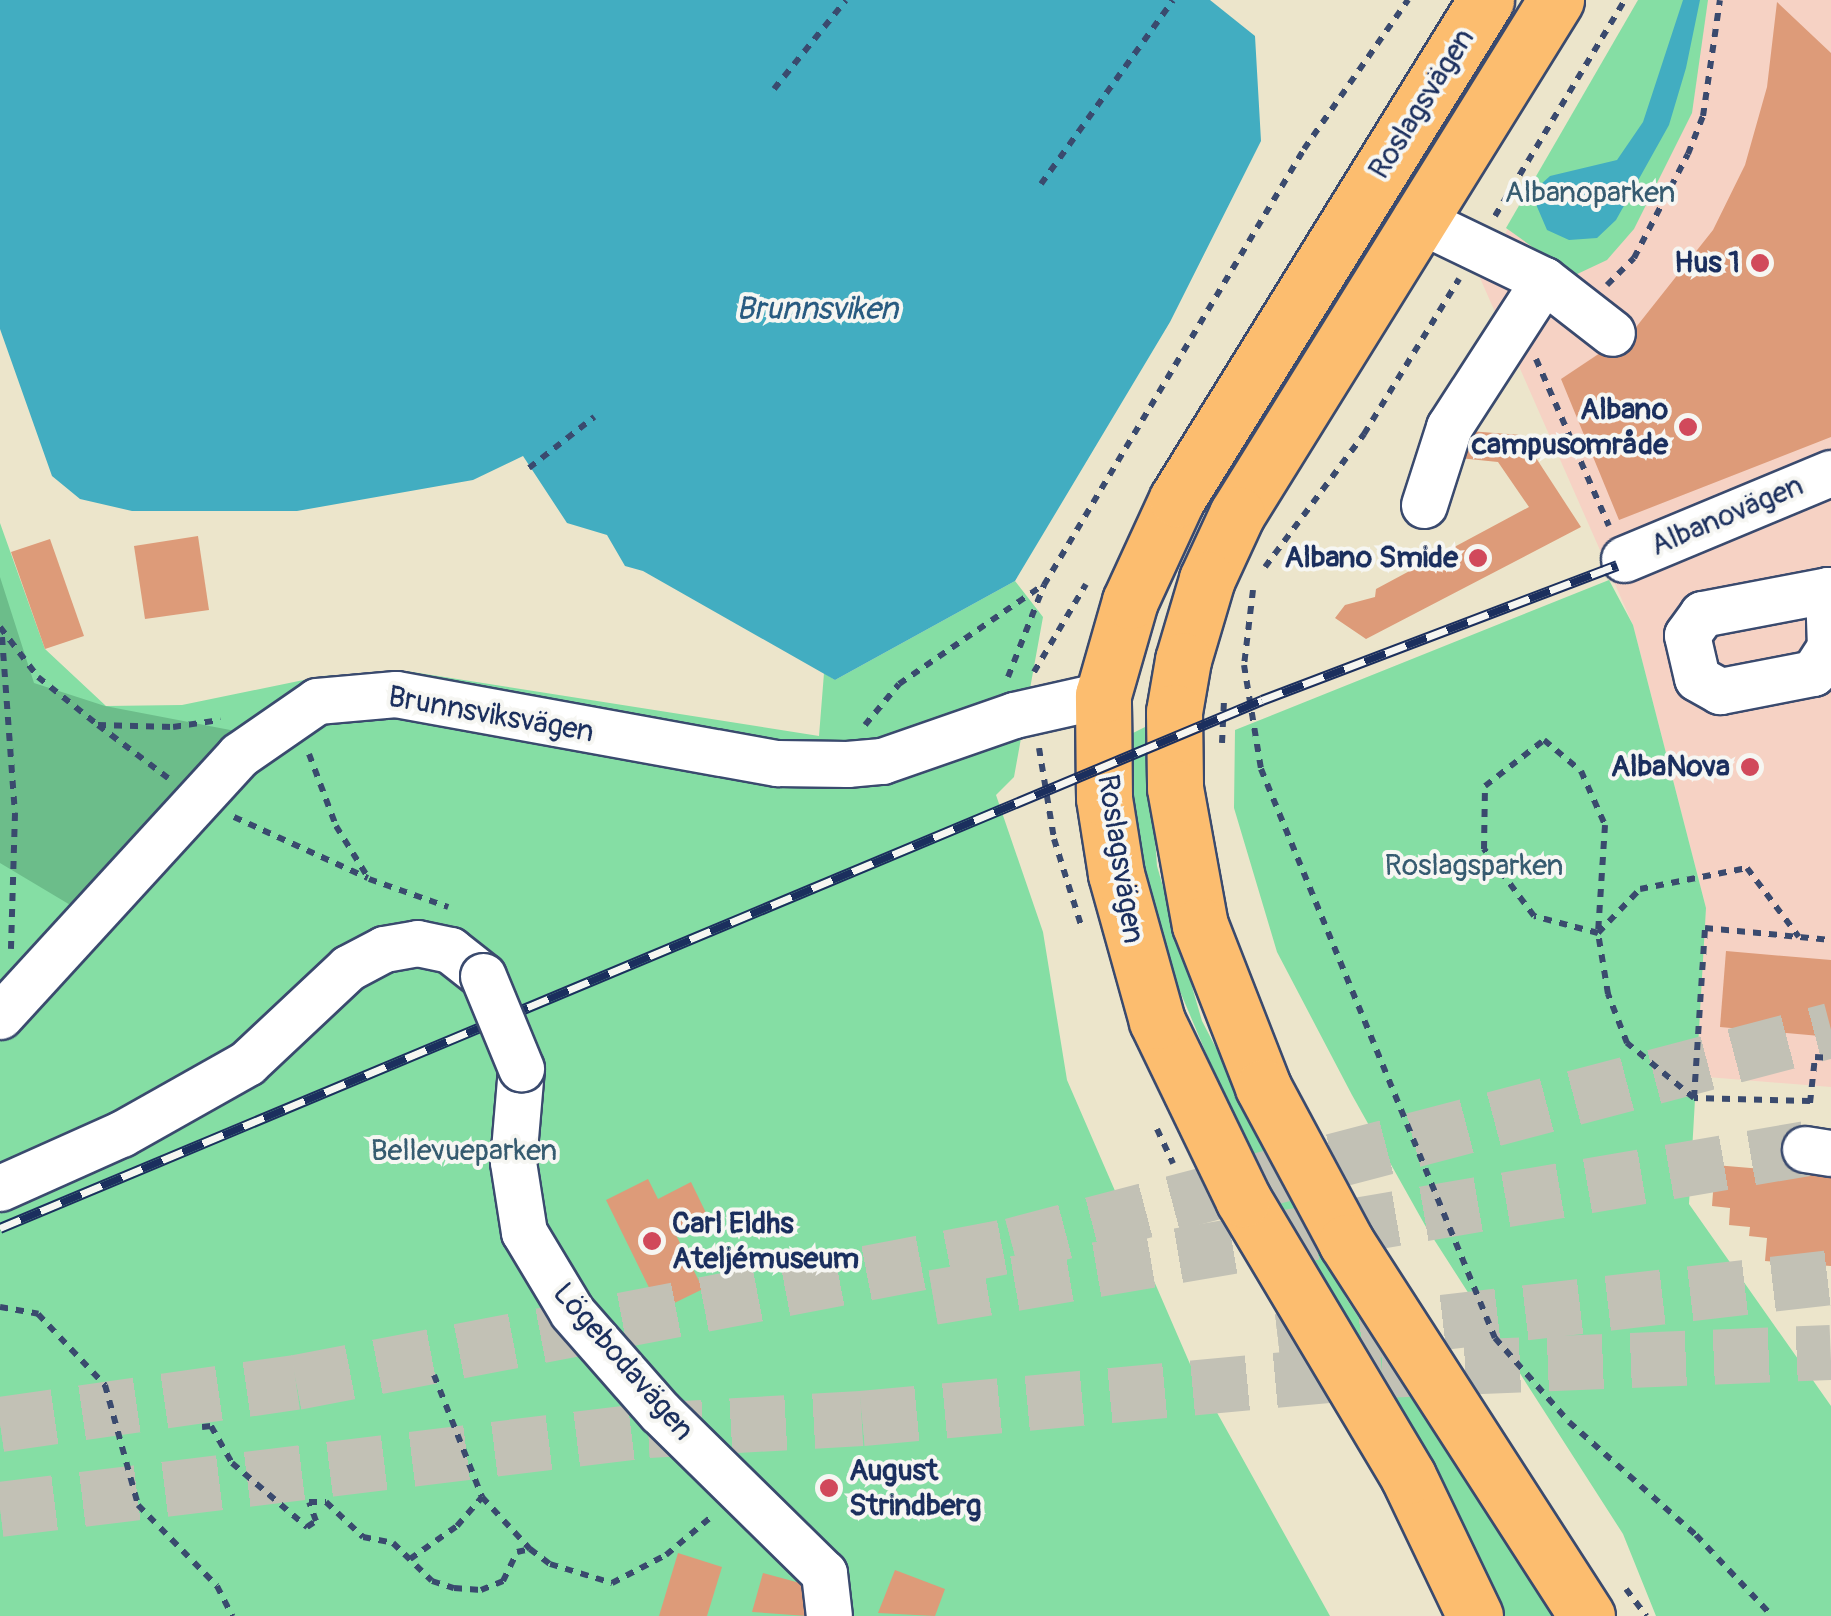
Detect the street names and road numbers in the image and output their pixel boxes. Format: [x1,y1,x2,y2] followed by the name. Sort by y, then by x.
[1362,22,1482,186] street label: Roslagsvägen
[1645,468,1809,564] street label: Albanovägen
[385,679,597,751] street label: Brunnsviksvägen
[1089,772,1151,946] street label: Roslagsvägen
[545,1276,701,1448] street label: Lögebodavägen

